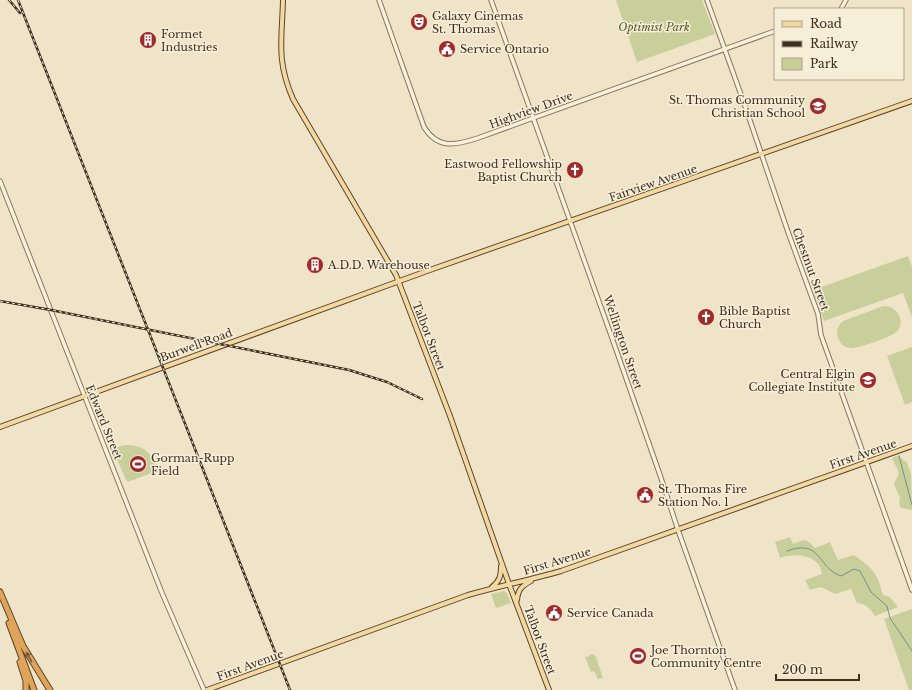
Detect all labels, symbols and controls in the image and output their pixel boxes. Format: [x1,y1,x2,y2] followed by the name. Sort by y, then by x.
[774,8,904,80] legend
[432,9,523,36] place label: Galaxy Cinemas St. Thomas
[409,12,429,32] theatre icon: Galaxy Cinemas St. Thomas
[810,16,842,31] text: Road
[618,20,690,34] park label: Optimist Park
[161,27,217,54] place label: Formet Industries
[138,30,158,50] building icon: Formet Industries
[810,36,859,51] text: Railway
[437,39,457,59] public building icon: Service Ontario
[460,42,549,56] place label: Service Ontario
[810,56,838,71] text: Park
[487,88,575,132] street label: Highview Drive
[669,93,805,120] place label: St. Thomas Community Christian School
[808,96,828,116] school or university icon: St. Thomas Community Christian School
[444,157,562,184] place label: Eastwood Fellowship Baptist Church
[565,160,585,180] church icon: Eastwood Fellowship Baptist Church
[607,161,699,205] street label: Fairview Avenue
[790,226,833,313] street label: Chestnut Street
[305,255,325,275] building icon: A.D.D. Warehouse
[327,258,430,272] place label: A.D.D. Warehouse
[600,292,646,392] street label: Wellington Street
[410,300,449,373] street label: Talbot Street
[719,304,791,331] place label: Bible Baptist Church
[696,307,716,327] church icon: Bible Baptist Church
[158,325,235,365] street label: Burwell Road
[748,367,855,394] place label: Central Elgin Collegiate Institute
[858,370,878,390] school or university icon: Central Elgin Collegiate Institute
[83,383,126,462] street label: Edward Street
[828,436,898,472] street label: First Avenue
[151,451,234,478] place label: Gorman-Rupp Field
[128,454,148,474] sports icon: Gorman-Rupp Field
[658,482,747,509] place label: St. Thomas Fire Station No. 1
[635,485,655,505] public building icon: St. Thomas Fire Station No. 1
[521,544,593,578] street label: First Avenue
[544,603,564,623] public building icon: Service Canada
[521,604,559,677] street label: Talbot Street
[567,606,654,620] place label: Service Canada
[649,643,762,670] place label: Joe Thornton Community Centre
[215,646,285,684] street label: First Avenue
[628,646,648,666] sports icon: Joe Thornton Community Centre
[26,651,33,663] one-way arrow
[776,656,859,682] scale bar
[782,662,823,677] text: 200 m

